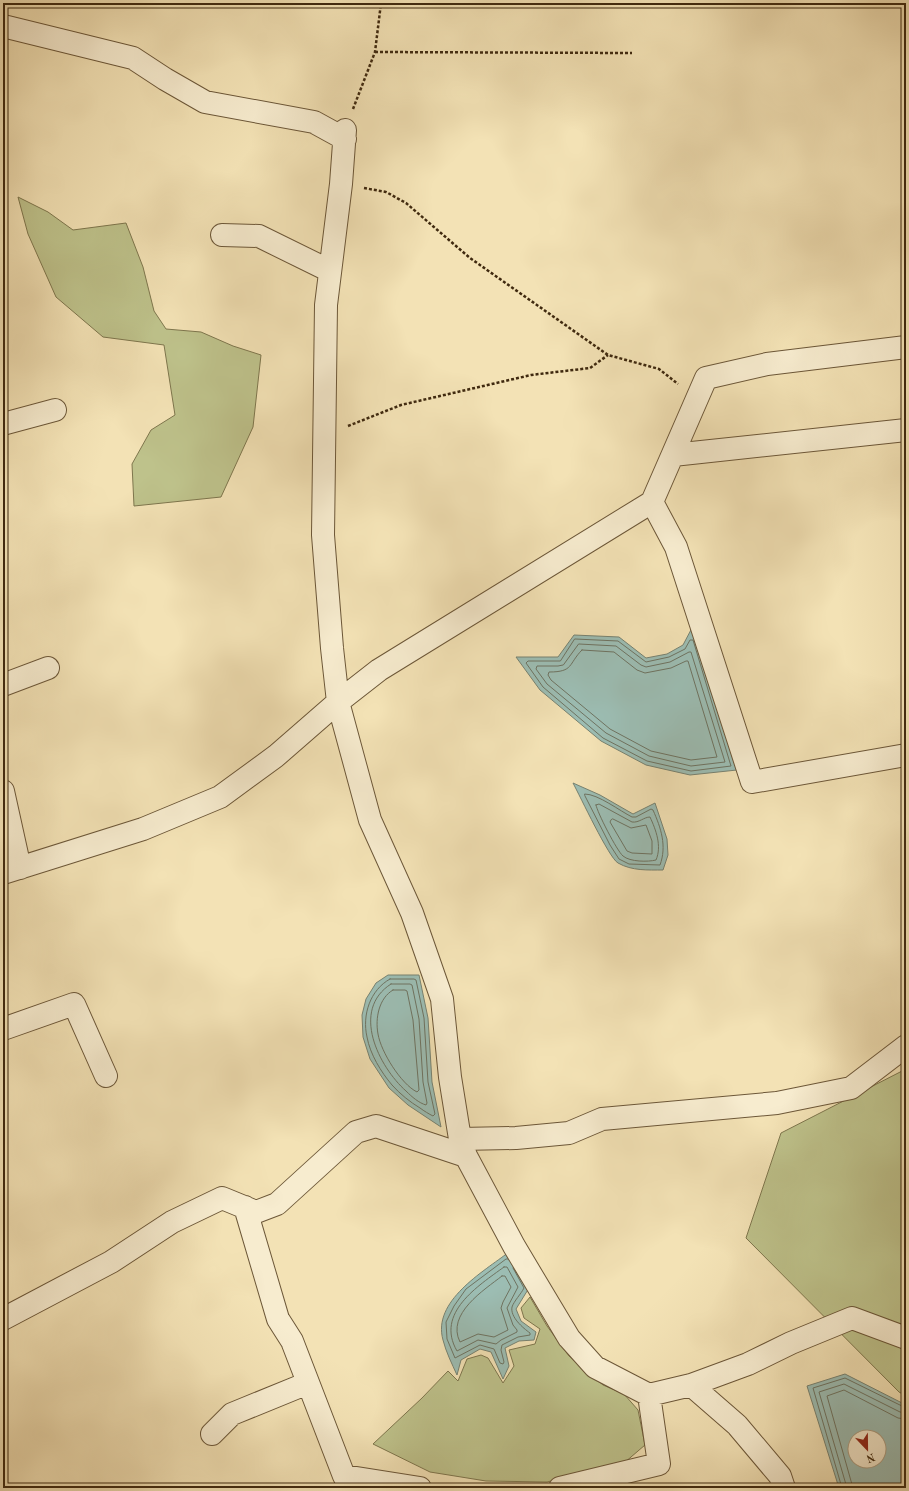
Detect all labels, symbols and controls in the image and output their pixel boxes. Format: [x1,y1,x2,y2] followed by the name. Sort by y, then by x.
[847,1429,887,1469] north arrow
[864,1450,876,1464] text: N

